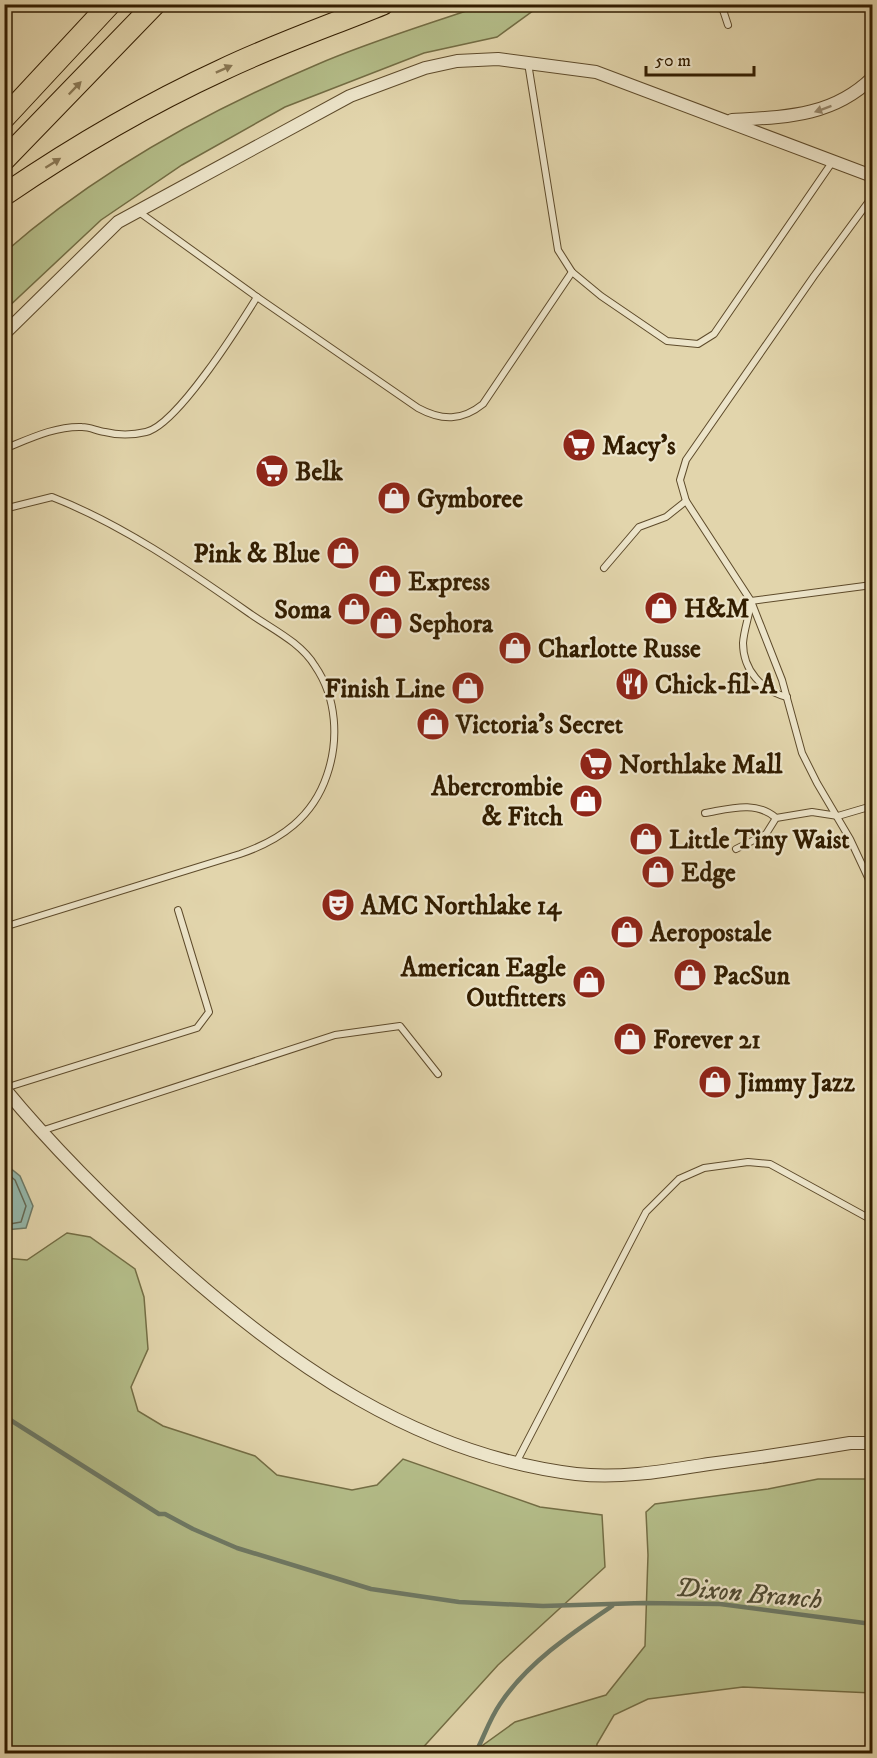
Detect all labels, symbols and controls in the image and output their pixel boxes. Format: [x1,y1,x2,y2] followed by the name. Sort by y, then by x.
[646,39,754,77] scale bar
[655,50,691,72] text: 50 m
[215,64,233,74] one-way arrow
[67,81,81,95] one-way arrow
[814,104,832,114] one-way arrow
[45,158,61,169] one-way arrow
[561,427,597,463] supermarket icon: Macy's
[602,430,676,463] place label: Macy's
[254,453,290,489] supermarket icon: Belk
[295,456,344,489] place label: Belk
[376,480,412,516] shop icon: Gymboree
[417,483,523,516] place label: Gymboree
[325,535,361,571] shop icon: Pink & Blue
[193,538,320,571] place label: Pink & Blue
[367,563,403,599] shop icon: Express
[408,566,490,599] place label: Express
[643,590,679,626] shop icon: H&M
[336,591,372,627] shop icon: Soma
[684,593,750,626] place label: H&M
[274,594,332,627] place label: Soma
[368,605,404,641] shop icon: Sephora
[409,608,494,641] place label: Sephora
[497,630,533,666] shop icon: Charlotte Russe
[538,633,701,666] place label: Charlotte Russe
[614,666,650,702] restaurant icon: Chick-fil-A
[655,669,778,702] place label: Chick-fil-A
[450,670,486,706] shop icon: Finish Line
[324,673,445,706] place label: Finish Line
[415,706,451,742] shop icon: Victoria's Secret
[455,709,624,742] place label: Victoria's Secret
[578,746,614,782] supermarket icon: Northlake Mall
[619,749,783,782] place label: Northlake Mall
[430,771,563,834] place label: Abercrombie & Fitch
[568,783,604,819] shop icon: Abercrombie & Fitch
[628,821,664,857] shop icon: Little Tiny Waist
[669,824,850,857] place label: Little Tiny Waist
[640,854,676,890] shop icon: Edge
[681,857,736,890] place label: Edge
[320,887,356,923] theatre icon: AMC Northlake 14
[360,890,562,923] place label: AMC Northlake 14
[609,914,645,950] shop icon: Aeropostale
[649,917,772,950] place label: Aeropostale
[400,952,566,1015] place label: American Eagle Outfitters
[672,957,708,993] shop icon: PacSun
[713,960,791,993] place label: PacSun
[571,964,607,1000] shop icon: American Eagle Outfitters
[612,1021,648,1057] shop icon: Forever 21
[653,1024,761,1057] place label: Forever 21
[697,1064,733,1100] shop icon: Jimmy Jazz
[735,1067,855,1100] place label: Jimmy Jazz
[674,1571,824,1617] water label: Dixon Branch

